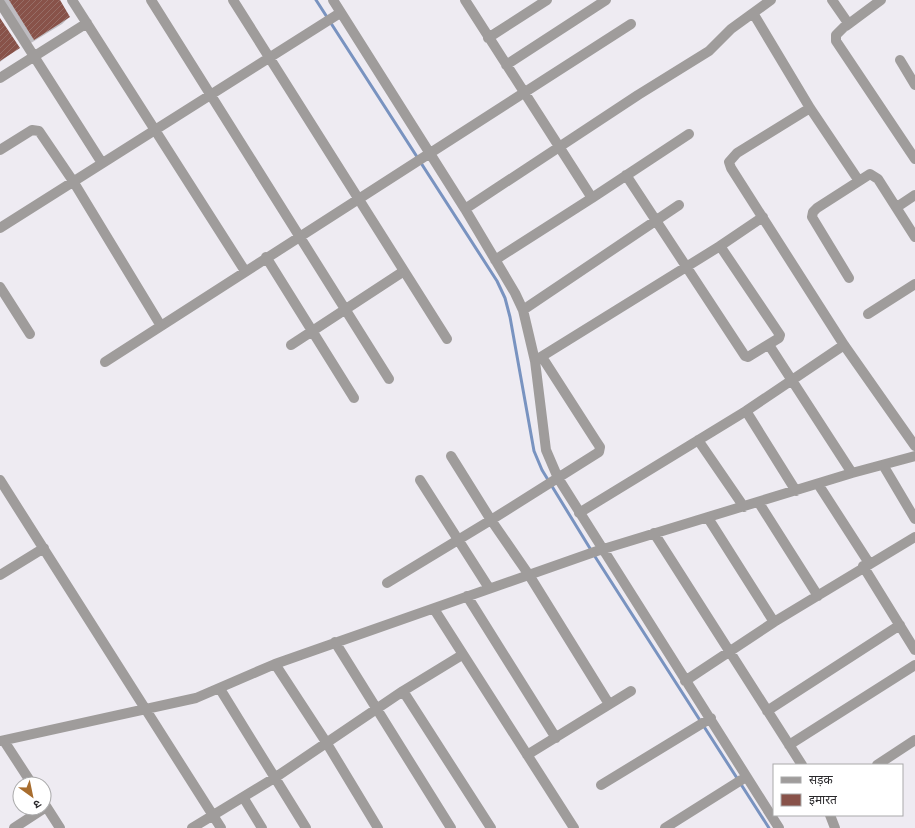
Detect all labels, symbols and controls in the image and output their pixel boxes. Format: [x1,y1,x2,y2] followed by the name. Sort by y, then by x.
[773,764,903,816] legend
[809,771,834,788] text: सड़क
[12,776,52,816] north arrow
[809,791,838,808] text: इमारत
[30,797,45,813] text: उ

